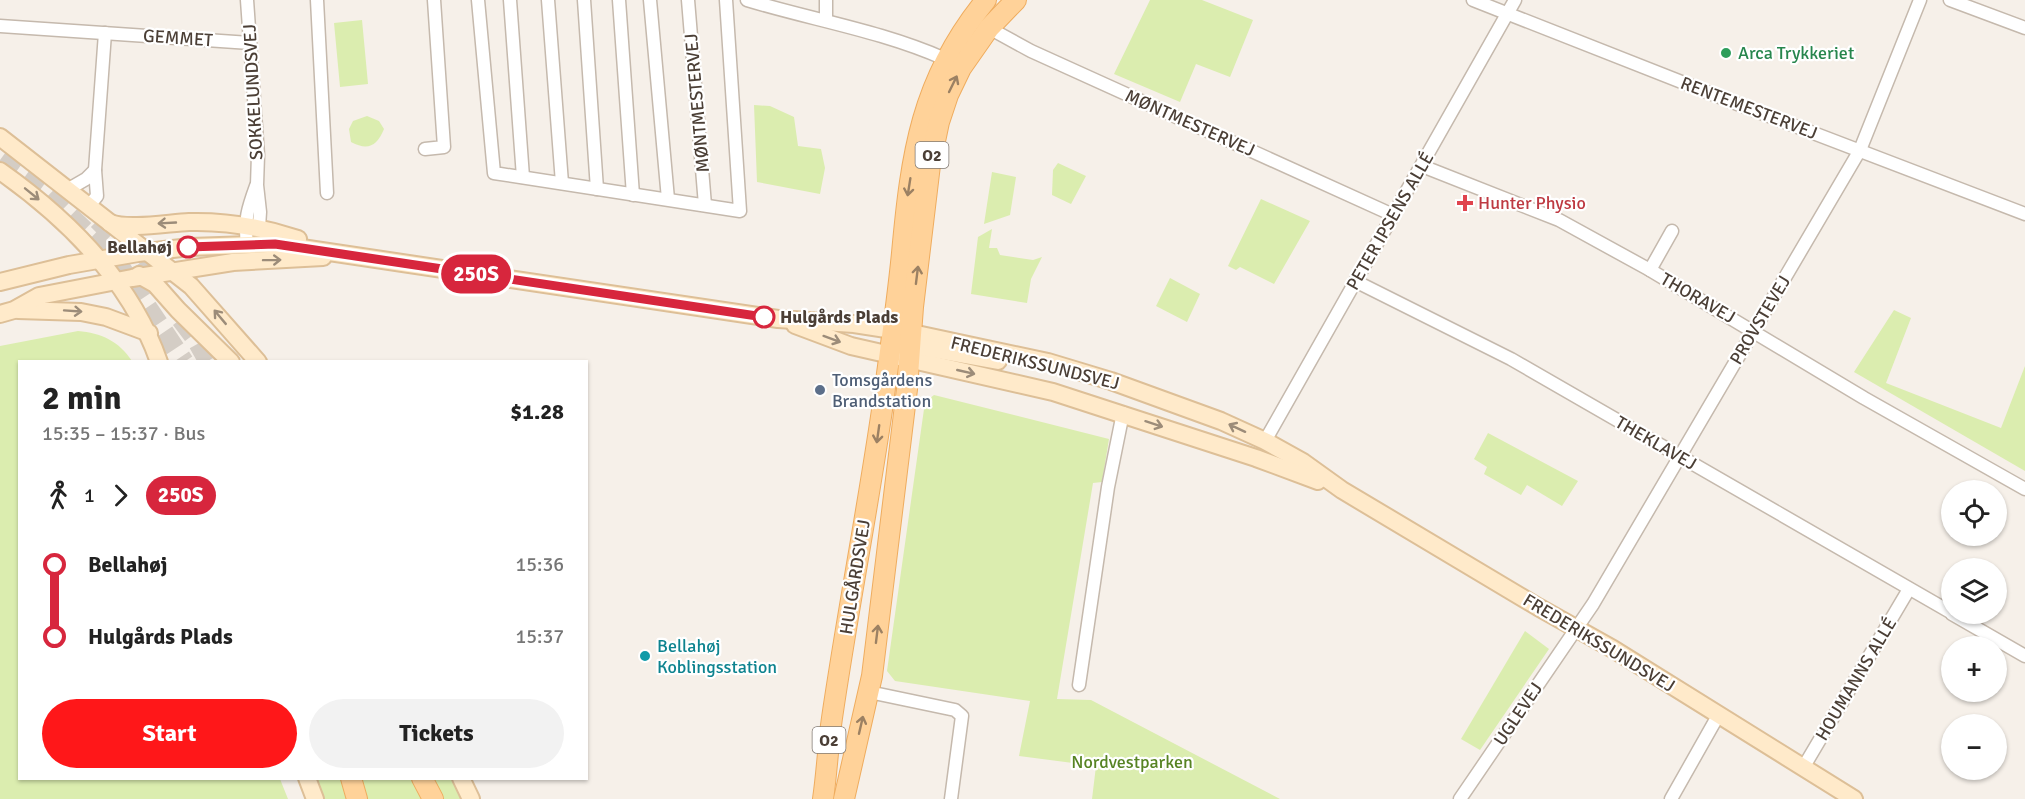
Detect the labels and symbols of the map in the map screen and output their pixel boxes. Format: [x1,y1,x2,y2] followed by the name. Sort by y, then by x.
[238,23,268,161] street label: SOKKELUNDSVEJ
[142,25,214,51] street label: GEMMET
[680,33,714,173] street label: MØNTMESTERVEJ
[1738,42,1854,64] place label: Arca Trykkeriet
[1719,46,1733,60] marker: Arca Trykkeriet
[1678,72,1820,144] street label: RENTEMESTERVEJ
[948,75,960,93] one-way arrow
[1122,85,1258,161] street label: MØNTMESTERVEJ
[916,142,948,168] road number: O2
[1342,148,1438,294] street label: PETER IPSENS ALLÉ
[903,177,914,197] one-way arrow
[23,188,39,201] one-way arrow
[1478,192,1586,214] place label: Hunter Physio
[1456,194,1474,212] marker: Hunter Physio
[157,218,177,229] one-way arrow
[107,236,172,258] place label: Bellahøj
[177,236,199,258] marker: Bellahøj
[261,254,281,265] one-way arrow
[434,254,518,294] line badge: 250S
[912,265,923,285] one-way arrow
[1657,268,1739,328] street label: THORAVEJ
[1725,272,1795,368] street label: PROVSTEVEJ
[62,306,82,317] one-way arrow
[753,306,775,328] marker: Hulgårds Plads
[780,306,898,328] place label: Hulgårds Plads
[213,310,227,325] one-way arrow
[948,331,1122,395] street label: FREDERIKSSUNDSVEJ
[823,334,841,345] one-way arrow
[957,367,976,379] one-way arrow
[832,369,932,412] place label: Tomsgårdens Brandstation
[813,383,827,397] marker: Tomsgårdens Brandstation
[1612,411,1700,475] street label: THEKLAVEJ
[1144,419,1163,430] one-way arrow
[1229,422,1247,434] one-way arrow
[873,423,884,443] one-way arrow
[835,518,875,636] street label: HULGÅRDSVEJ
[1519,589,1679,697] street label: FREDERIKSSUNDSVEJ
[1811,614,1901,744] street label: HOUMANNS ALLÉ
[872,625,883,644] one-way arrow
[657,635,777,678] place label: Bellahøj Koblingsstation
[638,649,652,663] marker: Bellahøj Koblingsstation
[1489,678,1547,750] street label: UGLEVEJ
[856,715,867,735] one-way arrow
[812,727,846,753] road number: O2
[1071,751,1193,773] park label: Nordvestparken

